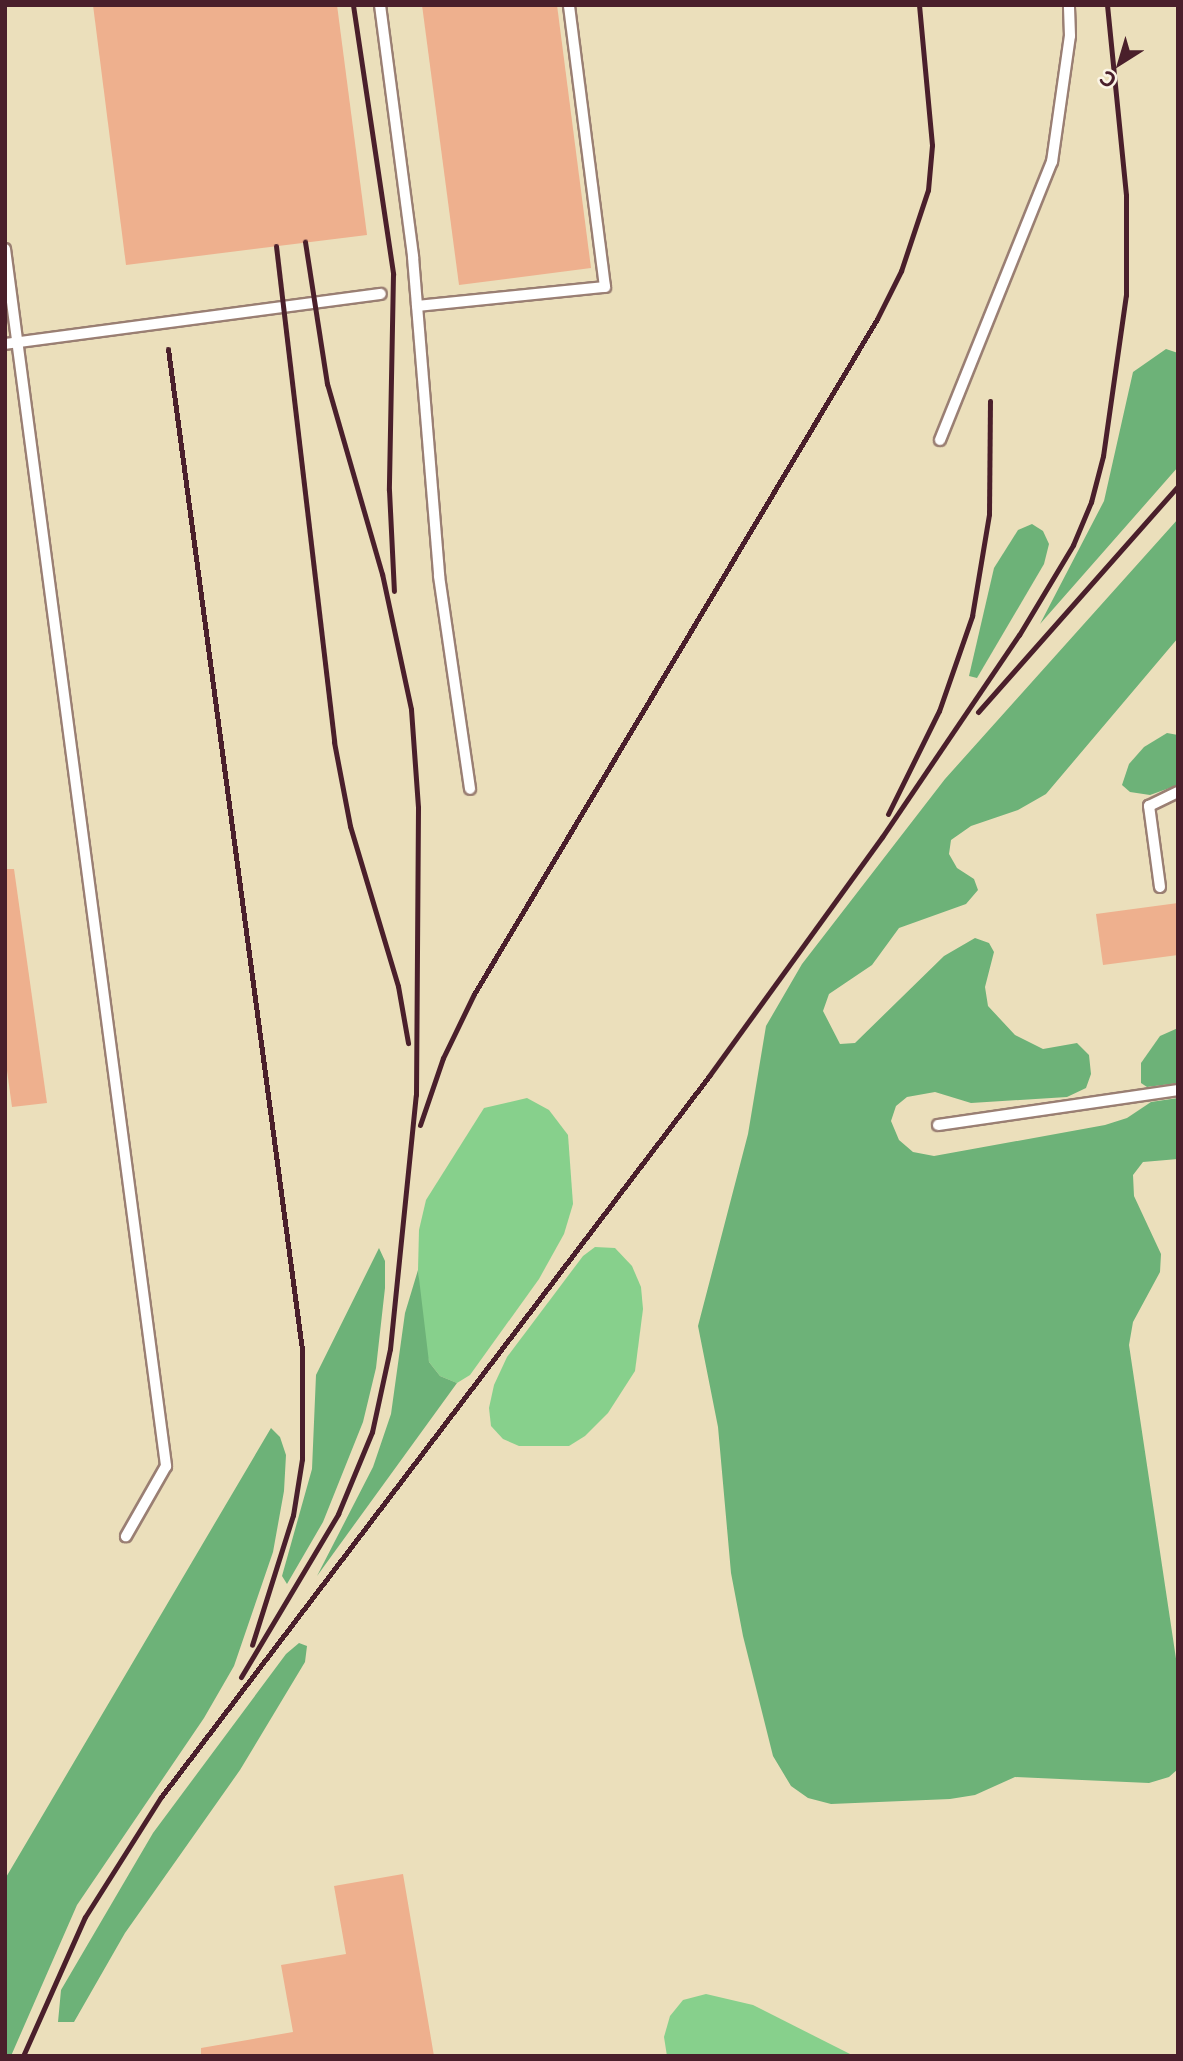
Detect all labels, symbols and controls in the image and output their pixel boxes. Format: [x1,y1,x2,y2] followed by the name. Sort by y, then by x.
[1085,28,1155,98] north arrow
[1093,64,1122,95] text: С

